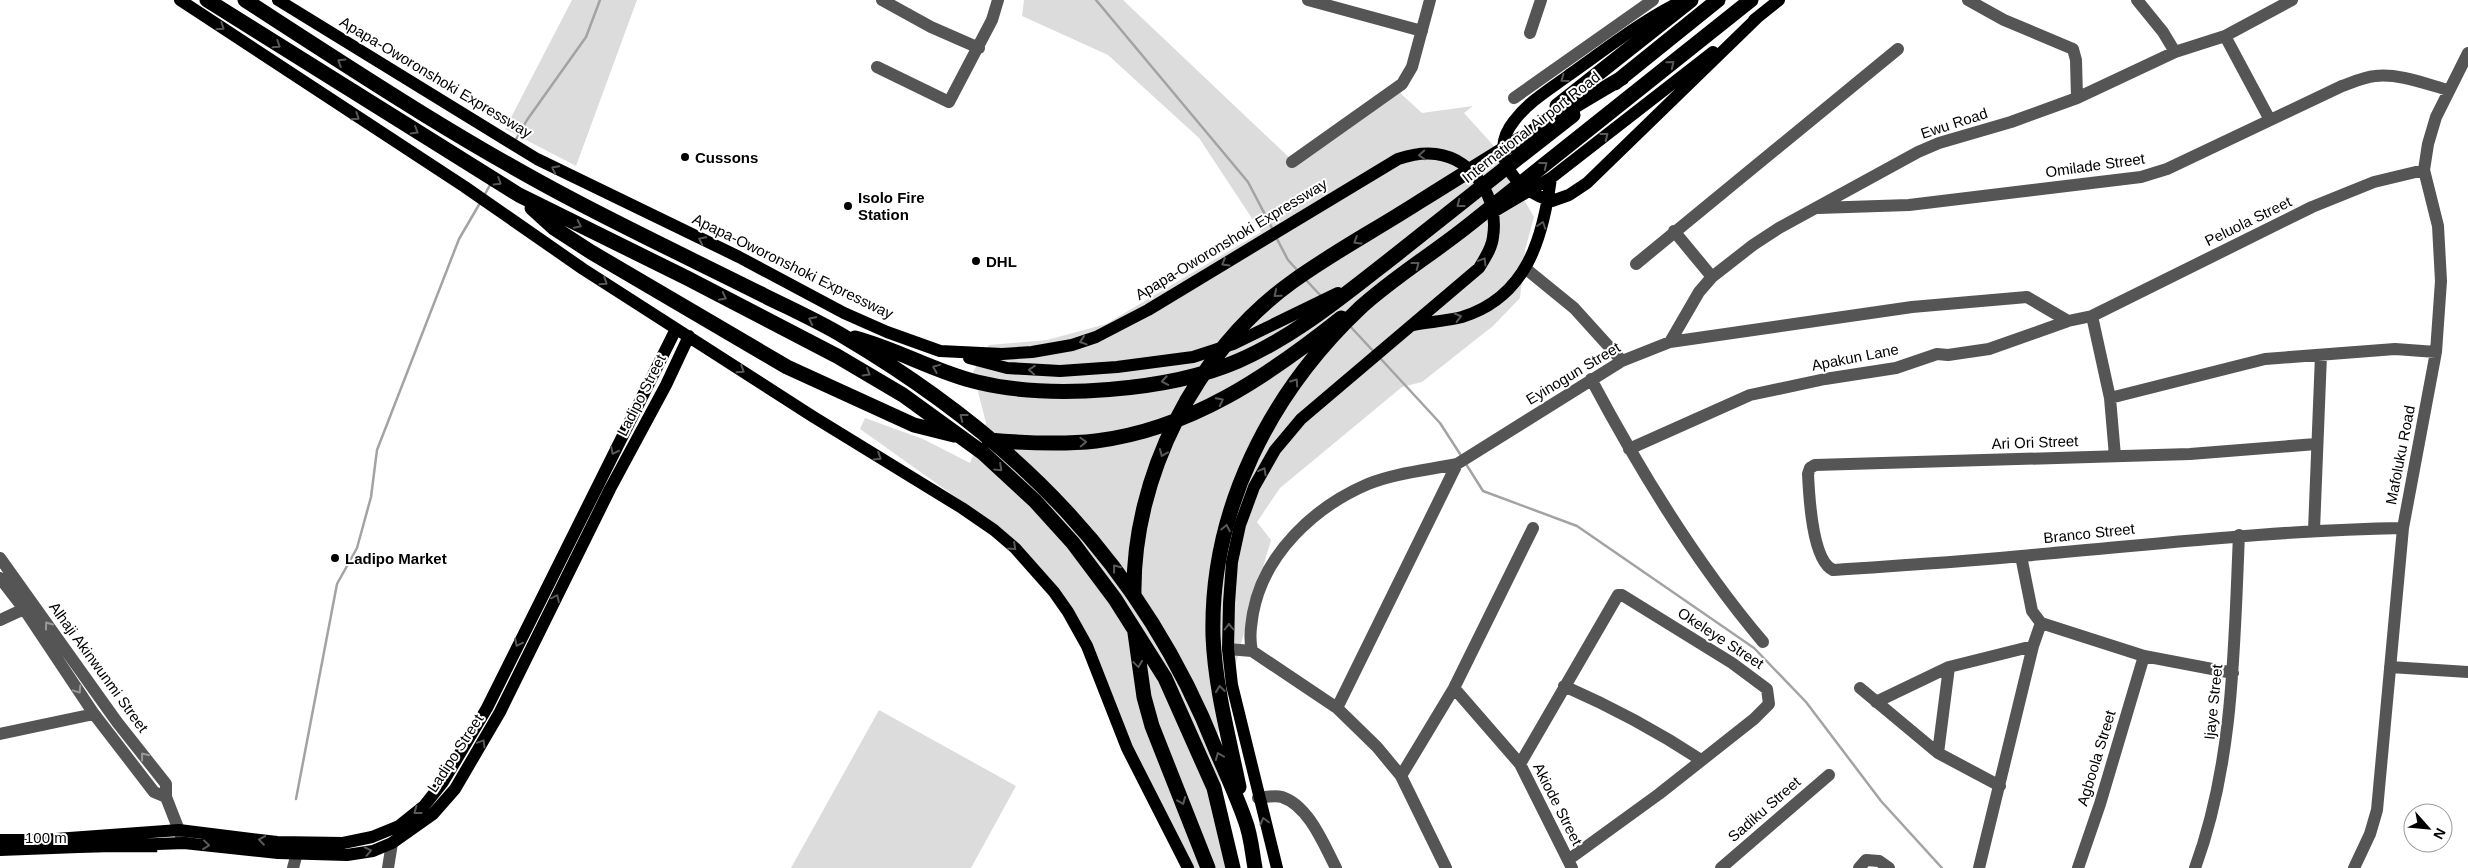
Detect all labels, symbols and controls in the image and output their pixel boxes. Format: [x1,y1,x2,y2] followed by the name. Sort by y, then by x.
[337,13,535,141] street label: Apapa-Oworonshoki Expressway
[215,21,224,30] one-way arrow
[272,39,281,49] one-way arrow
[337,59,346,68] one-way arrow
[1666,60,1675,69] one-way arrow
[1459,68,1603,186] street label: International Airport Road
[1560,73,1570,82] one-way arrow
[1918,104,1990,142] street label: Ewu Road
[351,110,360,120] one-way arrow
[410,125,419,135] one-way arrow
[1599,133,1608,141] one-way arrow
[695,149,758,166] place label: Cussons
[1418,149,1426,160] one-way arrow
[2044,150,2147,180] street label: Omilade Street
[679,151,691,163] marker: Cussons
[1539,162,1548,171] one-way arrow
[552,165,561,175] one-way arrow
[492,175,501,185] one-way arrow
[1132,175,1330,303] street label: Apapa-Oworonshoki Expressway
[858,189,925,223] place label: Isolo Fire Station
[2202,192,2295,249] street label: Peluola Street
[1457,198,1466,207] one-way arrow
[842,200,854,212] marker: Isolo Fire Station
[690,210,896,322] street label: Apapa-Oworonshoki Expressway
[572,219,581,229] one-way arrow
[1536,221,1546,229] one-way arrow
[1353,235,1363,244] one-way arrow
[698,236,707,246] one-way arrow
[986,253,1017,270] place label: DHL
[970,255,982,267] marker: DHL
[1221,257,1230,267] one-way arrow
[1477,257,1487,266] one-way arrow
[1410,262,1419,270] one-way arrow
[598,276,607,286] one-way arrow
[1274,289,1283,297] one-way arrow
[718,291,727,301] one-way arrow
[1454,312,1463,323] one-way arrow
[808,316,817,326] one-way arrow
[1079,335,1087,345] one-way arrow
[1523,338,1624,408] street label: Eyinogun Street
[1810,340,1900,374] street label: Apakun Lane
[613,351,669,439] street label: Ladipo Street
[932,363,941,374] one-way arrow
[735,364,744,373] one-way arrow
[1028,364,1036,375] one-way arrow
[862,366,871,376] one-way arrow
[1160,375,1169,386] one-way arrow
[1289,379,1298,388] one-way arrow
[1215,397,1224,407] one-way arrow
[2382,404,2418,506] street label: Mafoluku Road
[960,414,969,422] one-way arrow
[1991,432,2079,452] street label: Ari Ori Street
[1079,436,1087,447] one-way arrow
[610,445,620,454] one-way arrow
[1158,448,1169,457] one-way arrow
[873,450,882,460] one-way arrow
[993,462,1002,471] one-way arrow
[1257,467,1267,476] one-way arrow
[2043,520,2136,546] street label: Branco Street
[1220,524,1231,533] one-way arrow
[1007,541,1016,550] one-way arrow
[345,550,447,567] place label: Ladipo Market
[329,552,341,564] marker: Ladipo Market
[1113,565,1121,574] one-way arrow
[550,595,560,604] one-way arrow
[46,599,152,736] street label: Alhaji Akinwunmi Street
[1675,604,1768,673] street label: Okeleye Street
[45,621,54,631] one-way arrow
[1224,623,1234,631] one-way arrow
[514,638,524,647] one-way arrow
[1132,660,1143,668] one-way arrow
[2201,663,2226,741] street label: Ijaye Street
[72,684,81,694] one-way arrow
[1215,685,1226,693] one-way arrow
[2073,707,2119,808] street label: Agboola Street
[424,710,487,795] street label: Ladipo Street
[476,740,486,749] one-way arrow
[141,752,150,762] one-way arrow
[1214,752,1225,761] one-way arrow
[1530,760,1586,849] street label: Akiode Street
[1724,773,1804,845] street label: Sadiku Street
[1175,796,1186,805] one-way arrow
[2403,803,2453,853] north arrow
[414,806,423,814] one-way arrow
[1259,816,1270,825] one-way arrow
[18,820,155,852] scale bar
[2430,826,2449,842] text: N
[25,829,67,846] text: 100 m
[258,835,266,846] one-way arrow
[202,839,210,850] one-way arrow
[363,846,372,857] one-way arrow

